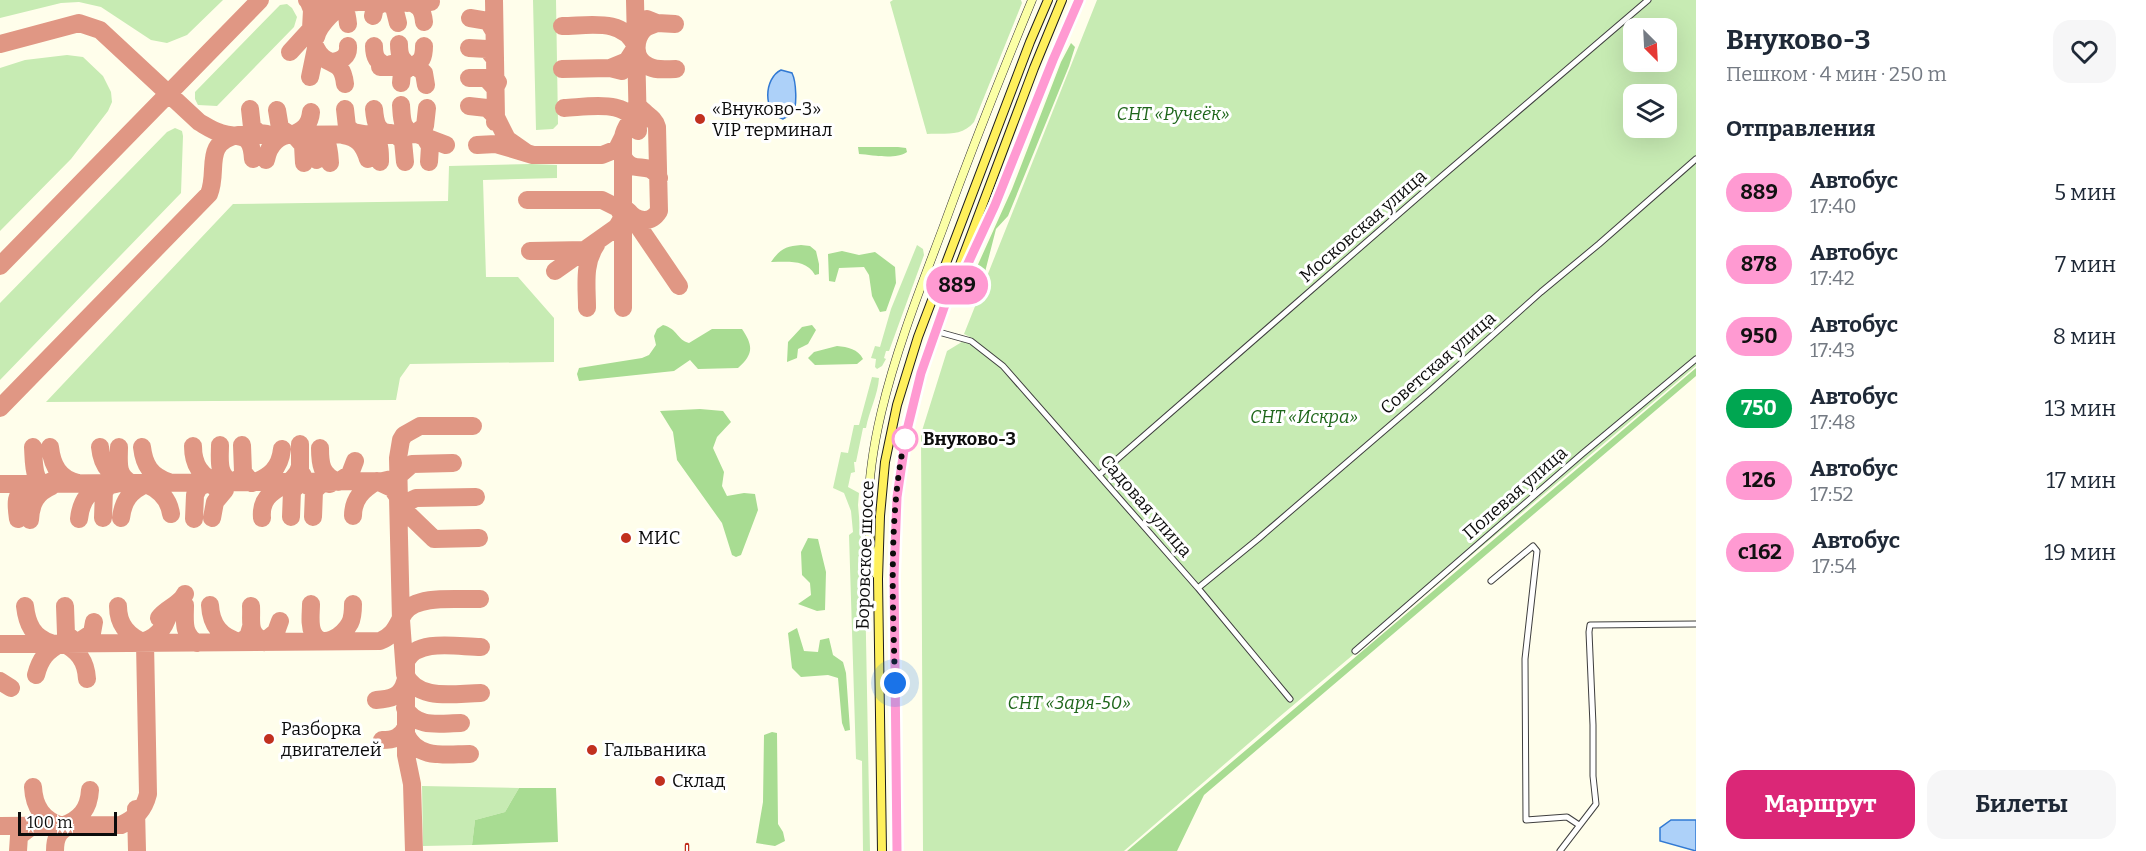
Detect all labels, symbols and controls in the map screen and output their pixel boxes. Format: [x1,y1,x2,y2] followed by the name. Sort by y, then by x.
[1623,18,1677,72] north arrow
[1623,18,1677,138] map controls
[2053,20,2116,83] button: heart
[1726,23,1871,56] text: Внуково-3
[1726,62,1947,86] text: Пешком · 4 мин · 250 m
[1623,84,1677,138] button: layers
[712,98,833,141] place label: «Внуково-3» VIP терминал
[1116,103,1230,125] park label: СНТ «Ручеёк»
[693,112,707,126] marker: «Внуково-3» VIP терминал
[1726,115,1876,142] text: Отправления
[1295,165,1431,287] street label: Московская улица
[1810,167,1898,194] text: Автобус
[1740,179,1778,205] text: 889
[2054,179,2116,206] text: 5 мин
[1810,194,1857,218] text: 17:40
[1810,239,1898,266] text: Автобус
[1741,251,1777,277] text: 878
[2055,251,2116,278] text: 7 мин
[922,266,992,304] line badge: 889
[1810,266,1855,290] text: 17:42
[938,272,976,298] text: 889
[1376,307,1500,419] street label: Советская улица
[1810,311,1898,338] text: Автобус
[1740,323,1778,349] text: 950
[2053,323,2116,350] text: 8 мин
[1810,338,1855,362] text: 17:43
[1810,383,1898,410] text: Автобус
[1741,395,1777,421] text: 750
[2044,395,2116,422] text: 13 мин
[1250,406,1358,428] park label: СНТ «Искра»
[1810,410,1856,434] text: 17:48
[892,426,918,452] marker: Внуково-3
[923,428,1016,450] place label: Внуково-3
[1458,442,1572,544] street label: Полевая улица
[1095,450,1197,562] street label: Садовая улица
[1810,455,1898,482] text: Автобус
[1742,467,1776,493] text: 126
[2046,467,2116,494] text: 17 мин
[851,480,879,630] street label: Боровское шоссе
[1810,482,1853,506] text: 17:52
[638,527,680,549] place label: МИС
[1812,527,1900,554] text: Автобус
[619,531,633,545] marker: МИС
[1738,539,1782,565] text: с162
[2044,539,2116,566] text: 19 мин
[1812,554,1856,578] text: 17:54
[880,668,910,698] your location
[1007,692,1131,714] park label: СНТ «Заря-50»
[281,718,382,761] place label: Разборка двигателей
[262,732,276,746] marker: Разборка двигателей
[604,739,707,761] place label: Гальваника
[585,743,599,757] marker: Гальваника
[672,770,725,792] place label: Склад
[1726,770,1915,839] button: Маршрут
[1927,770,2116,839] button: Билеты
[653,774,667,788] marker: Склад
[18,809,117,836] scale bar
[27,813,72,832] text: 100 m

